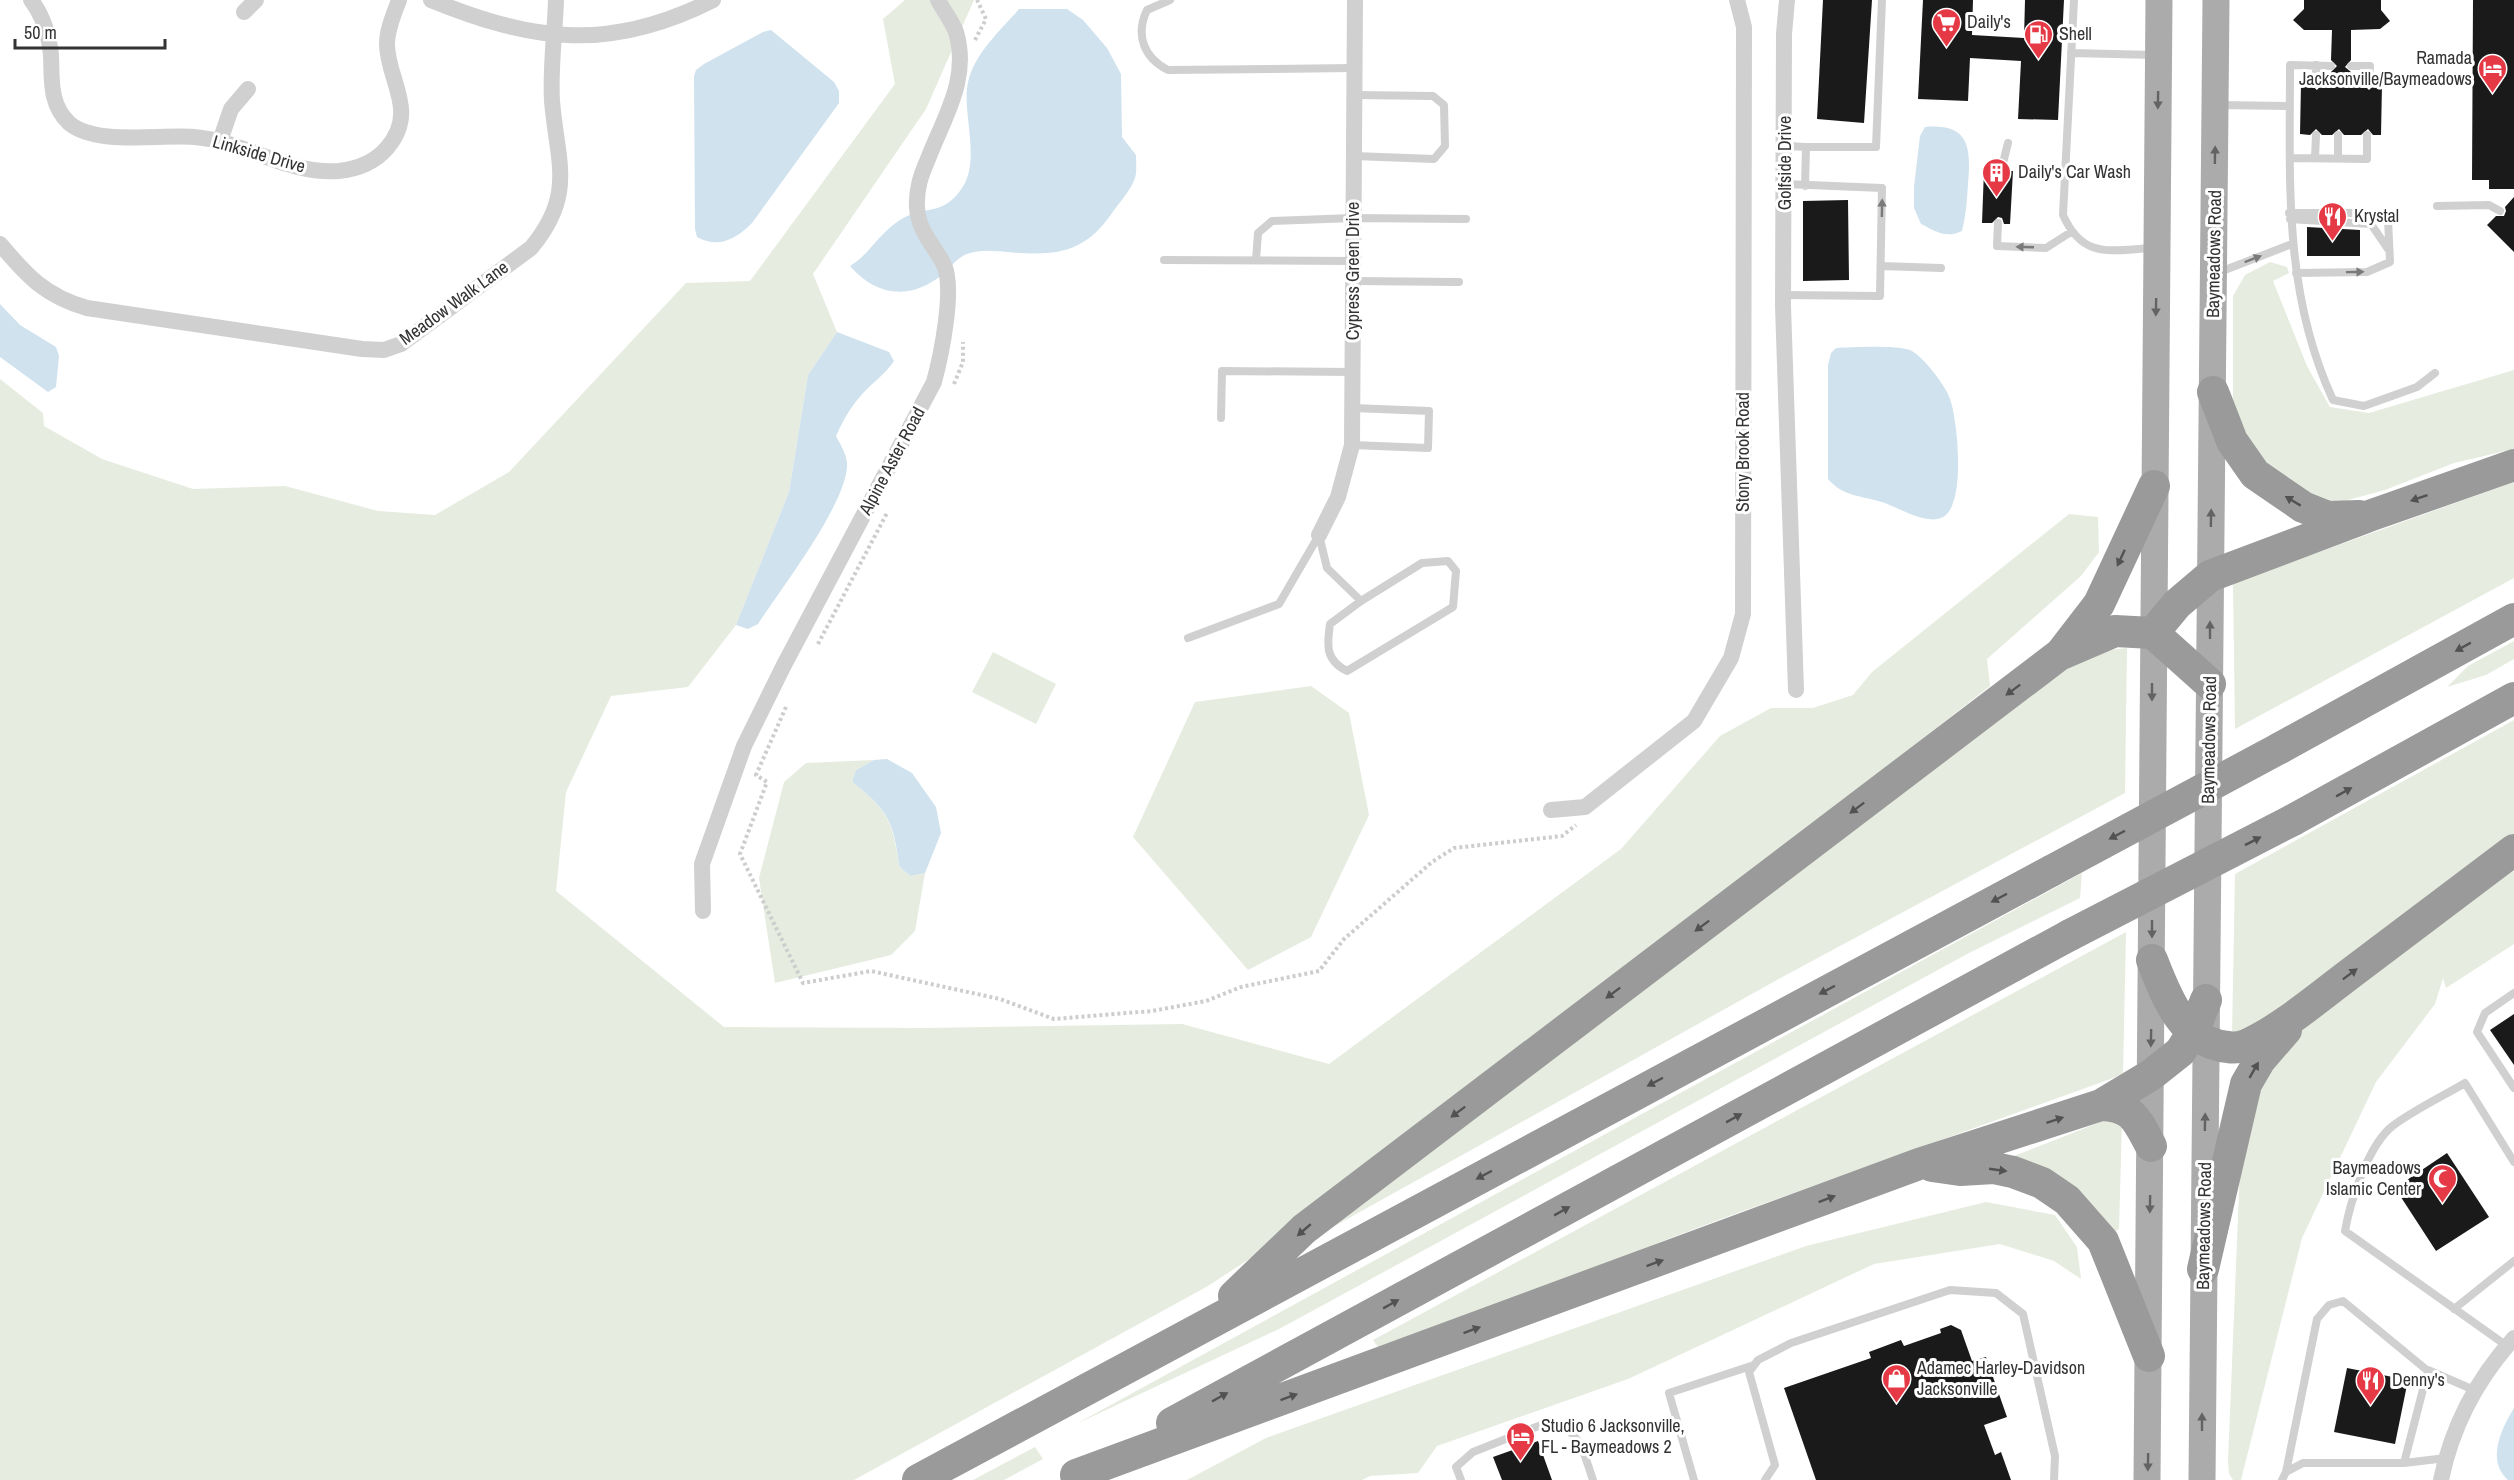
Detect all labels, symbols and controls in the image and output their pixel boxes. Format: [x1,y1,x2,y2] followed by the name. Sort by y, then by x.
[1930,6,1962,48] supermarket icon: Daily's
[1967,9,2011,34] place label: Daily's
[15,12,165,50] scale bar
[2022,18,2054,60] fuel station icon: Shell
[24,20,57,45] text: 50 m
[2059,21,2092,46] place label: Shell
[2299,45,2472,91] place label: Ramada Jacksonville/Baymeadows
[2477,52,2509,94] hotel icon: Ramada Jacksonville/Baymeadows
[2153,91,2163,110] one-way arrow
[1772,116,1797,210] street label: Golfside Drive
[210,128,308,179] street label: Linkside Drive
[2210,145,2220,164] one-way arrow
[1981,156,2013,198] building icon: Daily's Car Wash
[2018,159,2131,184] place label: Daily's Car Wash
[2200,190,2227,318] street label: Baymeadows Road
[1877,198,1887,217] one-way arrow
[2317,200,2349,242] restaurant icon: Krystal
[1340,202,1365,340] street label: Cypress Green Drive
[2354,203,2399,228] place label: Krystal
[2015,242,2034,252] one-way arrow
[2244,253,2262,263] one-way arrow
[394,255,513,351] street label: Meadow Walk Lane
[2345,267,2364,277] one-way arrow
[2151,297,2161,316] one-way arrow
[1730,392,1755,512] street label: Stony Brook Road
[852,402,931,520] street label: Alpine Aster Road
[2410,494,2428,503] one-way arrow
[2285,496,2301,507] one-way arrow
[2206,508,2216,527] one-way arrow
[2116,550,2125,567] one-way arrow
[2205,620,2215,639] one-way arrow
[2454,642,2471,652] one-way arrow
[2195,676,2222,804] street label: Baymeadows Road
[2147,682,2157,701] one-way arrow
[2005,684,2020,696] one-way arrow
[2336,787,2353,797] one-way arrow
[1850,802,1866,814] one-way arrow
[2108,830,2125,840] one-way arrow
[2244,836,2261,846] one-way arrow
[1990,893,2007,903] one-way arrow
[1694,919,1709,931] one-way arrow
[2147,919,2157,938] one-way arrow
[2342,969,2357,981] one-way arrow
[1819,985,1836,995] one-way arrow
[1605,987,1621,999] one-way arrow
[2146,1029,2156,1048] one-way arrow
[2249,1061,2259,1078] one-way arrow
[1647,1078,1664,1087] one-way arrow
[1450,1105,1466,1118] one-way arrow
[2200,1112,2210,1131] one-way arrow
[1725,1113,1742,1123] one-way arrow
[2046,1115,2064,1124] one-way arrow
[2326,1155,2421,1201] place label: Baymeadows Islamic Center
[2190,1162,2217,1290] street label: Baymeadows Road
[2426,1162,2458,1204] mosque icon: Baymeadows Islamic Center
[1989,1165,2008,1174] one-way arrow
[1475,1170,1492,1180] one-way arrow
[1818,1194,1836,1204] one-way arrow
[2145,1195,2155,1214] one-way arrow
[1554,1206,1571,1216] one-way arrow
[1296,1224,1312,1237] one-way arrow
[1646,1258,1664,1268] one-way arrow
[1383,1299,1400,1309] one-way arrow
[1463,1325,1481,1335] one-way arrow
[1916,1355,2085,1401] place label: Adamec Harley-Davidson Jacksonville
[1880,1362,1912,1404] shop icon: Adamec Harley-Davidson Jacksonville
[2355,1364,2387,1406] restaurant icon: Denny's
[2392,1367,2445,1392] place label: Denny's
[1211,1392,1228,1402] one-way arrow
[1280,1392,1298,1402] one-way arrow
[2197,1412,2207,1431] one-way arrow
[1541,1413,1685,1459] place label: Studio 6 Jacksonville, FL - Baymeadows 2
[1504,1420,1536,1462] hotel icon: Studio 6 Jacksonville, FL - Baymeadows 2
[2143,1453,2152,1472] one-way arrow

